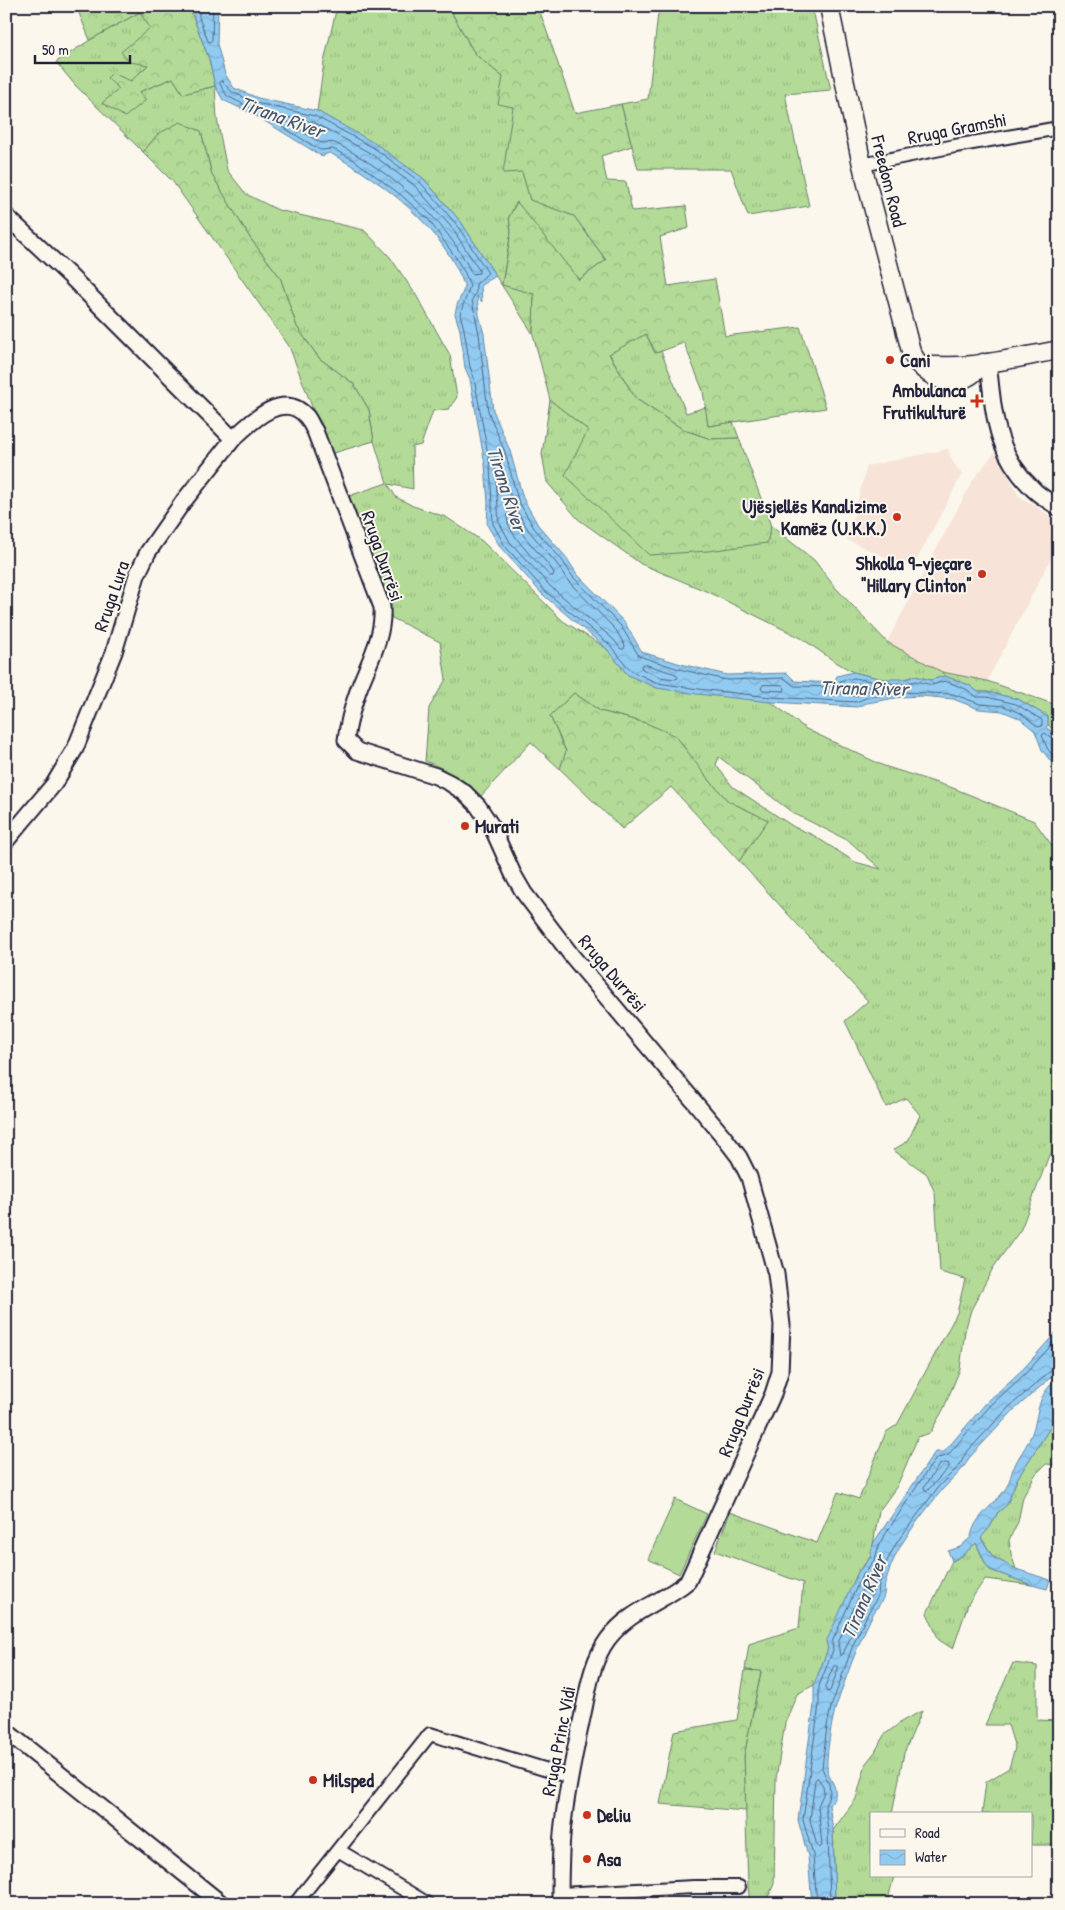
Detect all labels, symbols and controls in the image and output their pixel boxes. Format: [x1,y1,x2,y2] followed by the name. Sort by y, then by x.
[35,32,130,64] scale bar
[42,39,69,60] text: 50 m
[236,89,330,145] water label: Tirana River
[905,106,1009,150] street label: Rruga Gramshi
[865,132,913,230] street label: Freedom Road
[900,347,931,373] place label: Cani
[884,354,896,366] marker: Cani
[883,377,967,425] place label: Ambulanca Frutikulturë
[970,394,984,408] marker: Ambulanca Frutikulturë
[481,443,535,537] water label: Tirana River
[742,493,887,541] place label: Ujësjellës Kanalizime Kamëz (U.K.K.)
[355,507,411,605] street label: Rruga Durrësi
[891,511,903,523] marker: Ujësjellës Kanalizime Kamëz (U.K.K.)
[856,550,972,599] place label: Shkolla 9-vjeçare "Hillary Clinton"
[87,557,135,635] street label: Rruga Lura
[976,568,988,580] marker: Shkolla 9-vjeçare "Hillary Clinton"
[820,673,911,702] water label: Tirana River
[475,813,519,839] place label: Murati
[459,820,471,832] marker: Murati
[573,929,653,1017] street label: Rruga Durrësi
[711,1363,771,1461] street label: Rruga Durrësi
[834,1549,894,1643] water label: Tirana River
[535,1684,581,1798] street label: Rruga Princ Vidi
[323,1767,375,1794] place label: Milsped
[307,1774,319,1786] marker: Milsped
[597,1802,631,1828] place label: Deliu
[581,1809,593,1821] marker: Deliu
[870,1812,1032,1878] legend
[915,1822,940,1843] text: Road
[597,1846,622,1872] place label: Asa
[915,1846,947,1867] text: Water
[581,1853,593,1865] marker: Asa

